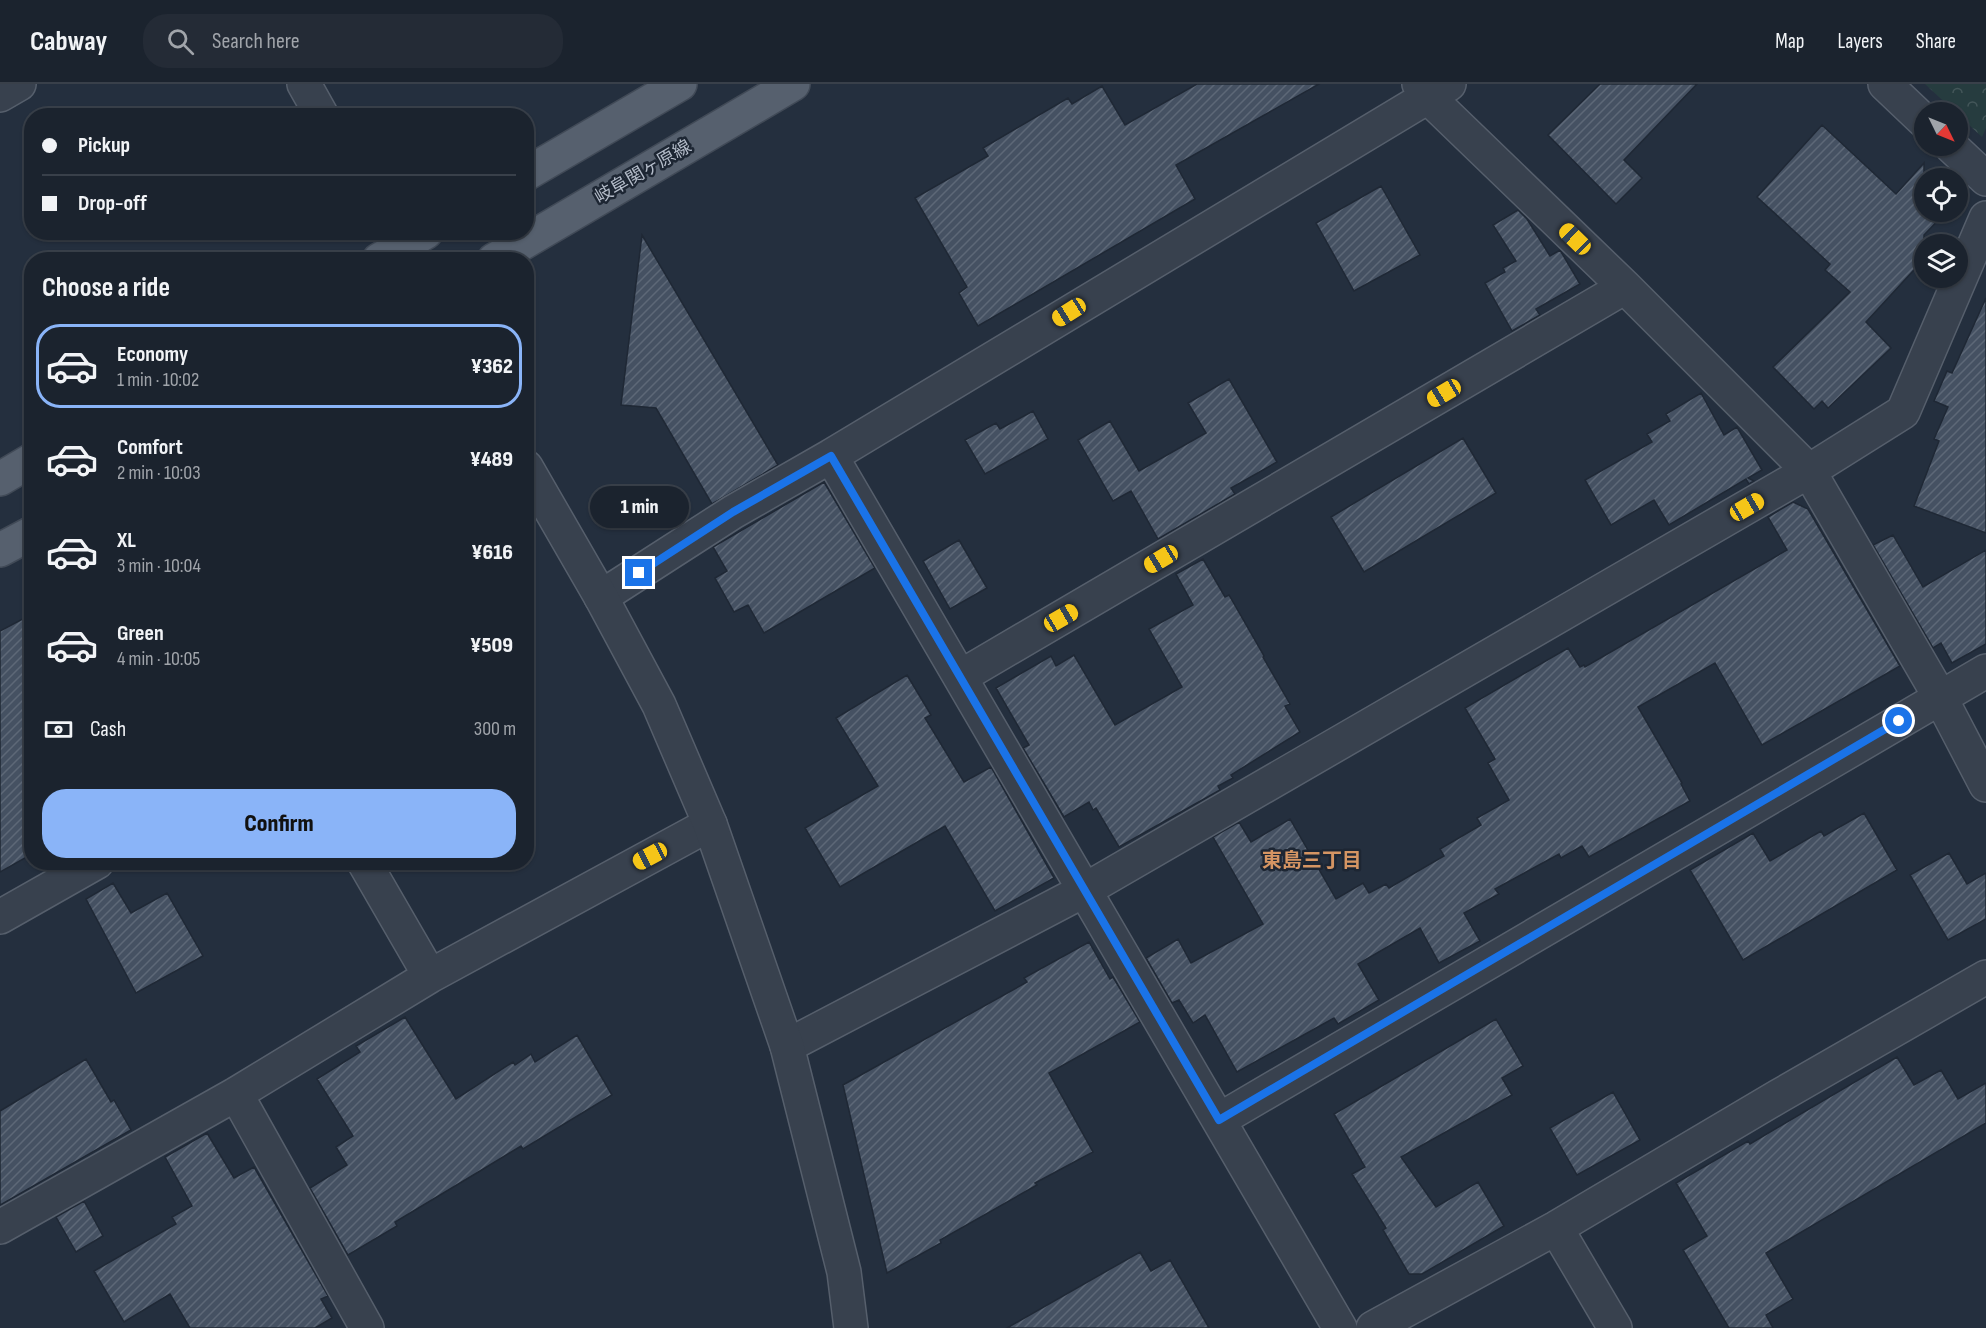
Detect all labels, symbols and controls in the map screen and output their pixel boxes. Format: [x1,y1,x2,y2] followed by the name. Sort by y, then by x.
[143,14,563,68] search box
[30,25,107,58] text: Cabway
[164,25,197,58] icon: search
[212,28,300,55] text: Search here
[1775,29,1804,54] text: Map
[1837,29,1883,54] text: Layers
[1916,29,1956,54] text: Share
[1914,102,1968,156] north arrow
[1914,102,1968,288] map controls
[78,132,130,159] text: Pickup
[591,136,695,208] street label: 岐阜関ヶ原線
[1914,168,1968,222] button: locate
[78,190,147,217] text: Drop-off
[1556,220,1594,258] car
[1914,234,1968,288] button: layers
[42,272,170,304] text: Choose a ride
[1049,295,1089,329] car
[45,339,99,393] icon: car
[117,341,188,368] text: Economy
[471,353,513,380] text: ¥362
[117,368,199,392] text: 1 min · 10:02
[1424,376,1464,410] car
[45,432,99,486] icon: car
[117,434,183,461] text: Comfort
[470,446,513,473] text: ¥489
[117,461,201,485] text: 2 min · 10:03
[590,486,688,528] callout: 1 min
[1727,490,1767,524] car
[620,495,659,519] text: 1 min
[45,525,99,579] icon: car
[117,527,136,554] text: XL
[471,539,513,566] text: ¥616
[1141,542,1181,576] car
[117,554,201,578] text: 3 min · 10:04
[625,559,652,586] route end
[1041,601,1081,635] car
[45,618,99,672] icon: car
[117,620,164,647] text: Green
[470,632,513,659] text: ¥509
[117,647,200,671] text: 4 min · 10:05
[1885,707,1912,734] route start
[42,713,75,746] icon: cash
[90,716,126,743] text: Cash
[474,717,516,741] text: 300 m
[42,789,516,858] button: Confirm
[630,840,670,872] car
[1262,849,1362,873] district label: 東島三丁目

